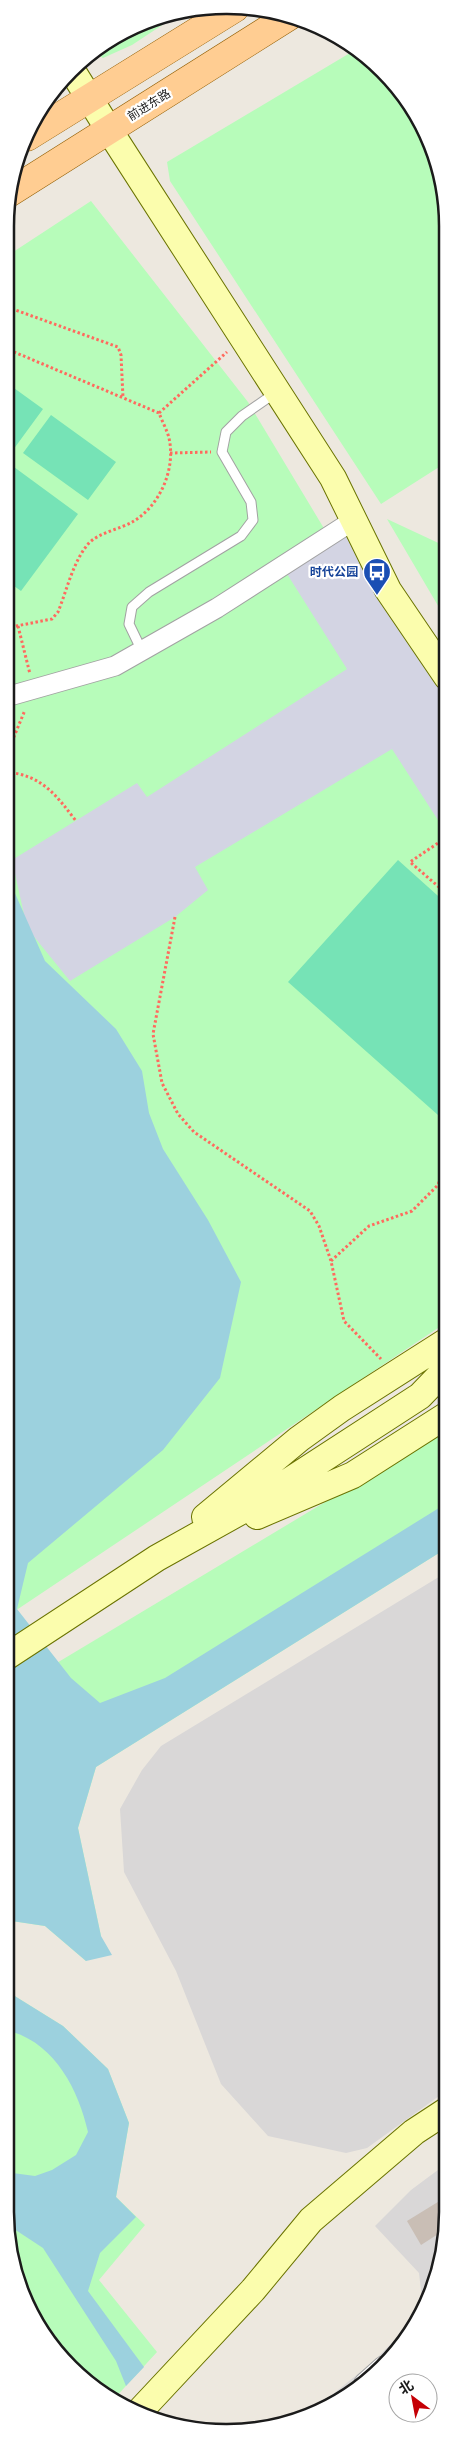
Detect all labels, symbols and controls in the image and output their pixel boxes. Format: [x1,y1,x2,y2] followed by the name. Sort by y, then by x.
[125,86,173,124] street label: 前进东路
[362,557,392,596] bus stop icon: 时代公园
[310,565,358,579] place label: 时代公园
[388,2373,438,2423] north arrow
[396,2376,416,2397] text: 北

